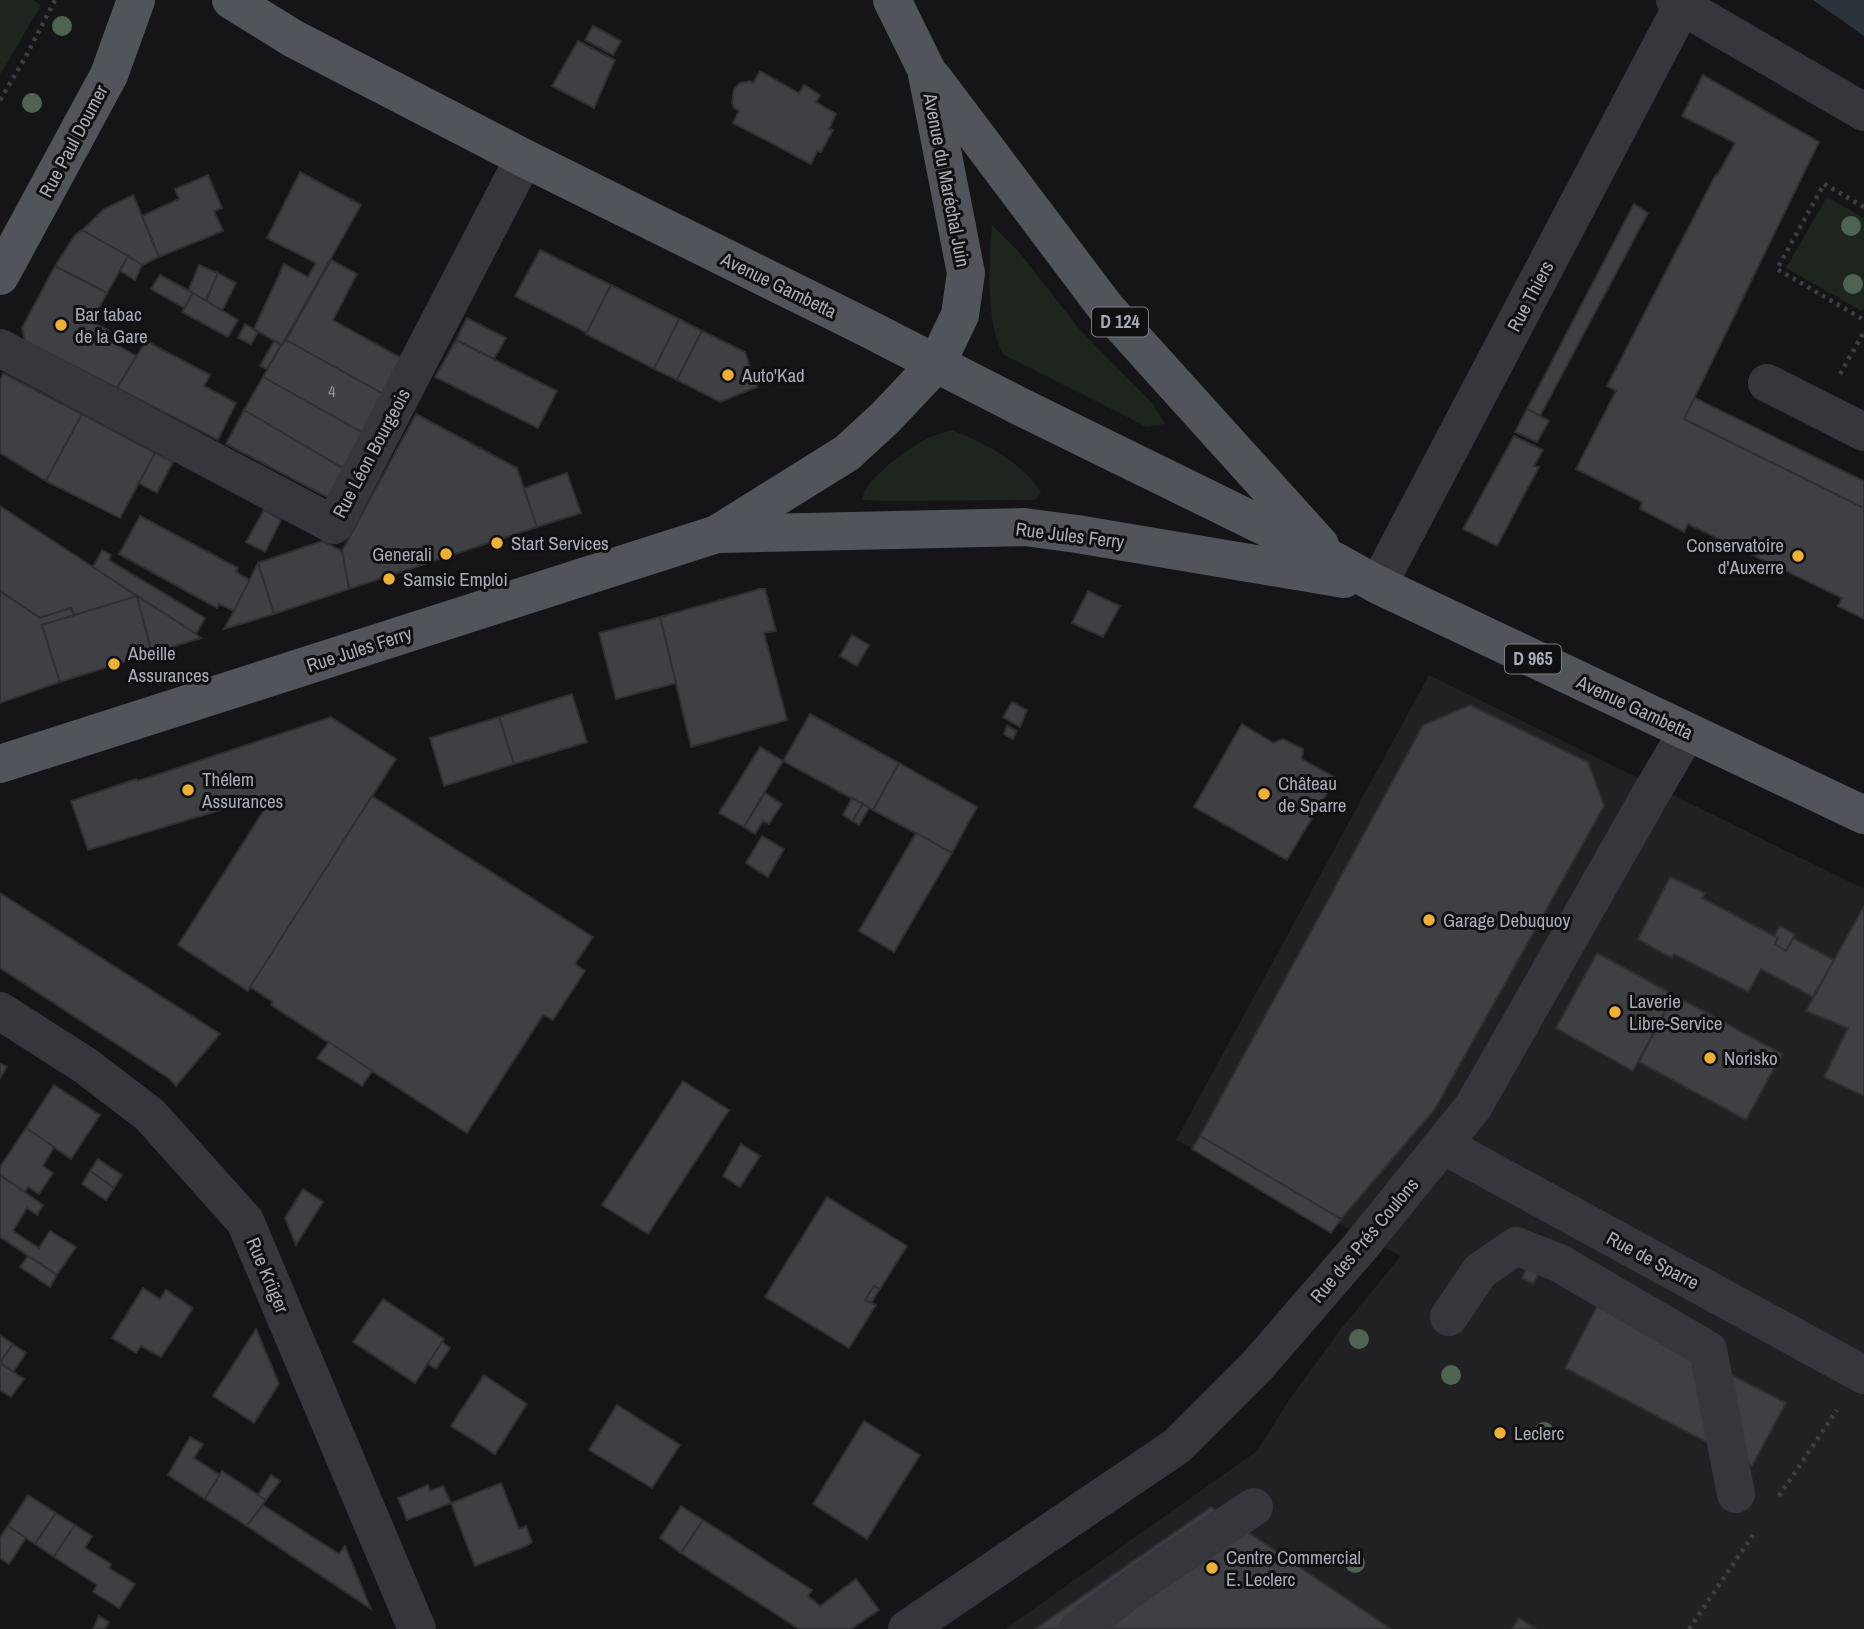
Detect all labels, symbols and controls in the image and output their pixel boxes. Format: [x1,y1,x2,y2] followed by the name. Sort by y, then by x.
[32,80,114,202] street label: Rue Paul Doumer
[917,90,977,269] street label: Avenue du Maréchal Juin
[716,245,841,324] street label: Avenue Gambetta
[1500,256,1560,336] street label: Rue Thiers
[75,301,148,349] place label: Bar tabac de la Gare
[1092,308,1148,336] road number: D 124
[53,317,69,333] marker: Bar tabac de la Gare
[741,362,805,388] place label: Auto'Kad
[720,367,736,383] marker: Auto'Kad
[328,380,336,402] house number: 4
[326,384,416,522] street label: Rue Léon Bourgeois
[1014,515,1126,555] street label: Rue Jules Ferry
[511,530,609,556] place label: Start Services
[1686,532,1784,580] place label: Conservatoire d'Auxerre
[489,535,505,551] marker: Start Services
[372,541,432,567] place label: Generali
[438,546,454,562] marker: Generali
[1790,548,1806,564] marker: Conservatoire d'Auxerre
[403,566,508,592] place label: Samsic Emploi
[381,571,397,587] marker: Samsic Emploi
[303,620,415,678] street label: Rue Jules Ferry
[127,640,210,688] place label: Abeille Assurances
[1505,644,1561,674] road number: D 965
[106,656,122,672] marker: Abeille Assurances
[1572,668,1698,745] street label: Avenue Gambetta
[201,766,284,814] place label: Thélem Assurances
[1278,770,1346,818] place label: Château de Sparre
[180,782,196,798] marker: Thélem Assurances
[1256,786,1272,802] marker: Château de Sparre
[1443,907,1571,933] place label: Garage Debuquoy
[1421,912,1437,928] marker: Garage Debuquoy
[1629,988,1723,1036] place label: Laverie Libre-Service
[1607,1004,1623,1020] marker: Laverie Libre-Service
[1724,1045,1778,1071] place label: Norisko
[1702,1050,1718,1066] marker: Norisko
[1304,1172,1424,1308] street label: Rue des Prés Coulons
[1602,1225,1704,1295] street label: Rue de Sparre
[240,1233,296,1317] street label: Rue Krüger
[1514,1420,1564,1446] place label: Leclerc
[1492,1425,1508,1441] marker: Leclerc
[1226,1544,1361,1592] place label: Centre Commercial E. Leclerc
[1204,1560,1220,1576] marker: Centre Commercial E. Leclerc

